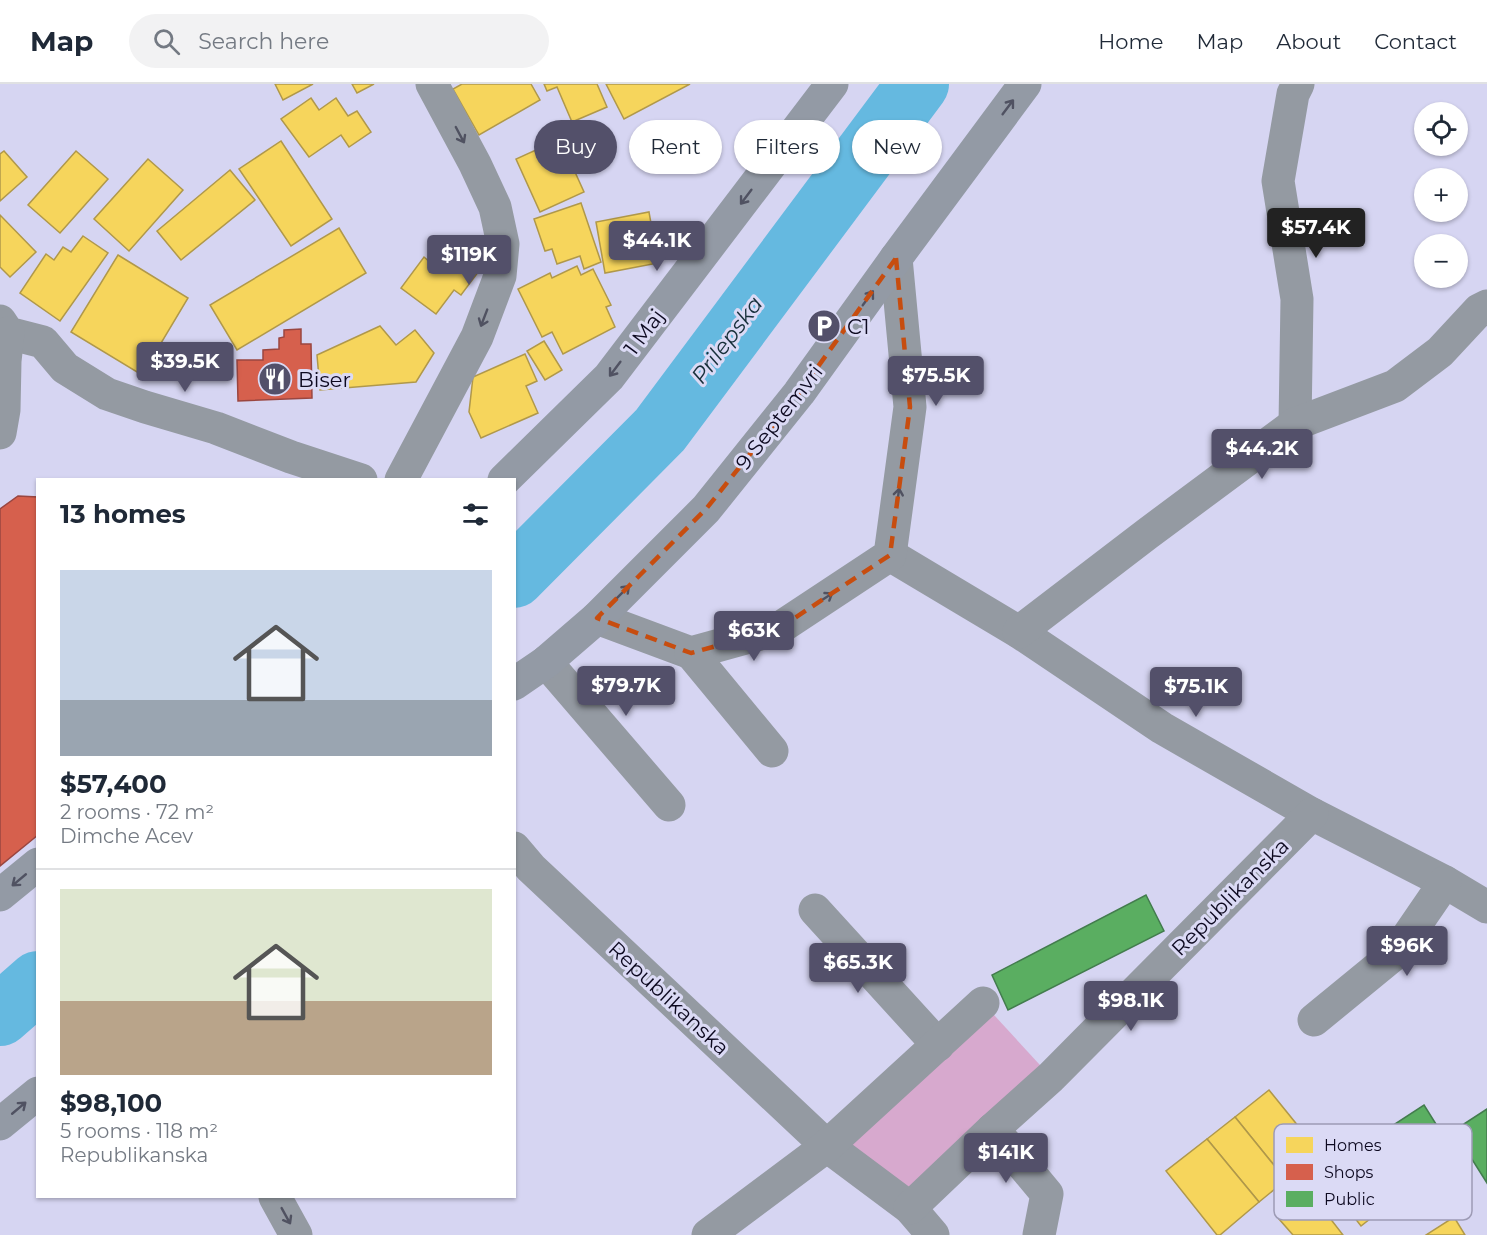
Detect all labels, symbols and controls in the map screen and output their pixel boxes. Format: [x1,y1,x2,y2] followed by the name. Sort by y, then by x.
[129,14,549,68] search box
[30,24,93,58] text: Map
[150,25,183,58] icon: search
[198,28,329,55] text: Search here
[1098,29,1163,54] text: Home
[1196,29,1243,54] text: Map
[1276,29,1341,54] text: About
[1374,29,1457,54] text: Contact
[1002,99,1015,115] one-way arrow
[1414,102,1468,288] map controls
[1414,102,1468,156] button: locate
[534,120,617,174] chip: Buy
[629,120,722,174] chip: Rent
[734,120,840,174] chip: Filters
[852,120,942,174] chip: New
[455,126,466,144] one-way arrow
[1414,168,1468,222] button: +
[740,189,752,205] one-way arrow
[1267,208,1365,259] pin: $57.4K
[1281,215,1351,239] text: $57.4K
[608,221,706,272] pin: $44.1K
[623,228,691,252] text: $44.1K
[1414,234,1468,288] button: −
[427,235,511,286] pin: $119K
[441,242,497,266] text: $119K
[862,290,874,306] one-way arrow
[685,291,769,389] water label: Prilepska
[619,304,669,360] street label: 1 Maj
[478,308,489,327] one-way arrow
[806,308,842,344] parking icon: C1
[847,314,870,339] place label: C1
[136,342,234,393] pin: $39.5K
[151,349,219,373] text: $39.5K
[887,356,985,407] pin: $75.5K
[730,360,828,474] street label: 9 Septemvri
[257,361,293,397] restaurant icon: Biser
[609,361,622,377] one-way arrow
[902,363,970,387] text: $75.5K
[298,367,351,392] place label: Biser
[1213,429,1311,480] pin: $44.2K
[1226,436,1298,460] text: $44.2K
[893,488,904,507] one-way arrow
[60,498,186,530] text: 13 homes
[459,498,492,531] icon: filters
[615,585,630,600] one-way arrow
[817,592,833,604] one-way arrow
[222,609,330,717] icon: home
[718,611,790,662] pin: $63K
[728,618,780,642] text: $63K
[577,666,675,717] pin: $79.7K
[1147,667,1245,718] pin: $75.1K
[591,673,661,697] text: $79.7K
[1164,674,1228,698] text: $75.1K
[60,768,167,800] text: $57,400
[60,800,214,824] text: 2 rooms · 72 m²
[60,824,193,848] text: Dimche Acev
[1166,833,1294,961] street label: Republikanska
[11,873,27,886] one-way arrow
[1371,926,1443,977] pin: $96K
[222,928,330,1036] icon: home
[1381,933,1433,957] text: $96K
[604,936,734,1060] street label: Republikanska
[809,943,907,994] pin: $65.3K
[823,950,893,974] text: $65.3K
[1082,981,1180,1032] pin: $98.1K
[1098,988,1164,1012] text: $98.1K
[60,1087,162,1119] text: $98,100
[11,1102,27,1115] one-way arrow
[60,1119,218,1143] text: 5 rooms · 118 m²
[1274,1124,1472,1220] legend
[964,1133,1048,1184] pin: $141K
[1324,1136,1382,1155] text: Homes
[978,1140,1034,1164] text: $141K
[60,1143,208,1167] text: Republikanska
[1324,1163,1374,1182] text: Shops
[1324,1190,1375,1209] text: Public
[280,1207,292,1224] one-way arrow

